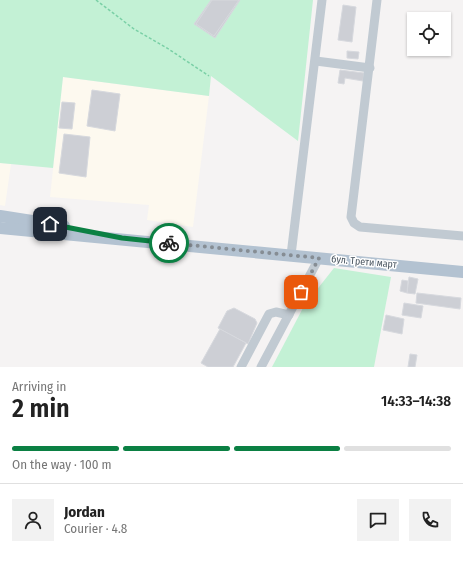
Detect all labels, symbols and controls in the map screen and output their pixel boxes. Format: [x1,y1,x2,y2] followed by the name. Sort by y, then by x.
[407,12,451,56] map controls
[407,12,451,56] button: locate
[33,207,67,241] pin
[39,213,61,235] icon: home
[149,223,189,263] courier
[158,232,180,254] icon: bike
[331,253,398,271] street label: бул. Трети март
[284,275,318,309] pin
[290,281,312,303] icon: bag
[12,379,66,394] text: Arriving in
[381,392,451,410] text: 14:33–14:38
[12,393,70,424] text: 2 min
[12,457,112,472] text: On the way · 100 m
[12,499,54,541] button: person
[357,499,399,541] button: chat
[409,499,451,541] button: phone
[64,503,105,521] text: Jordan
[64,521,127,536] text: Courier · 4.8

